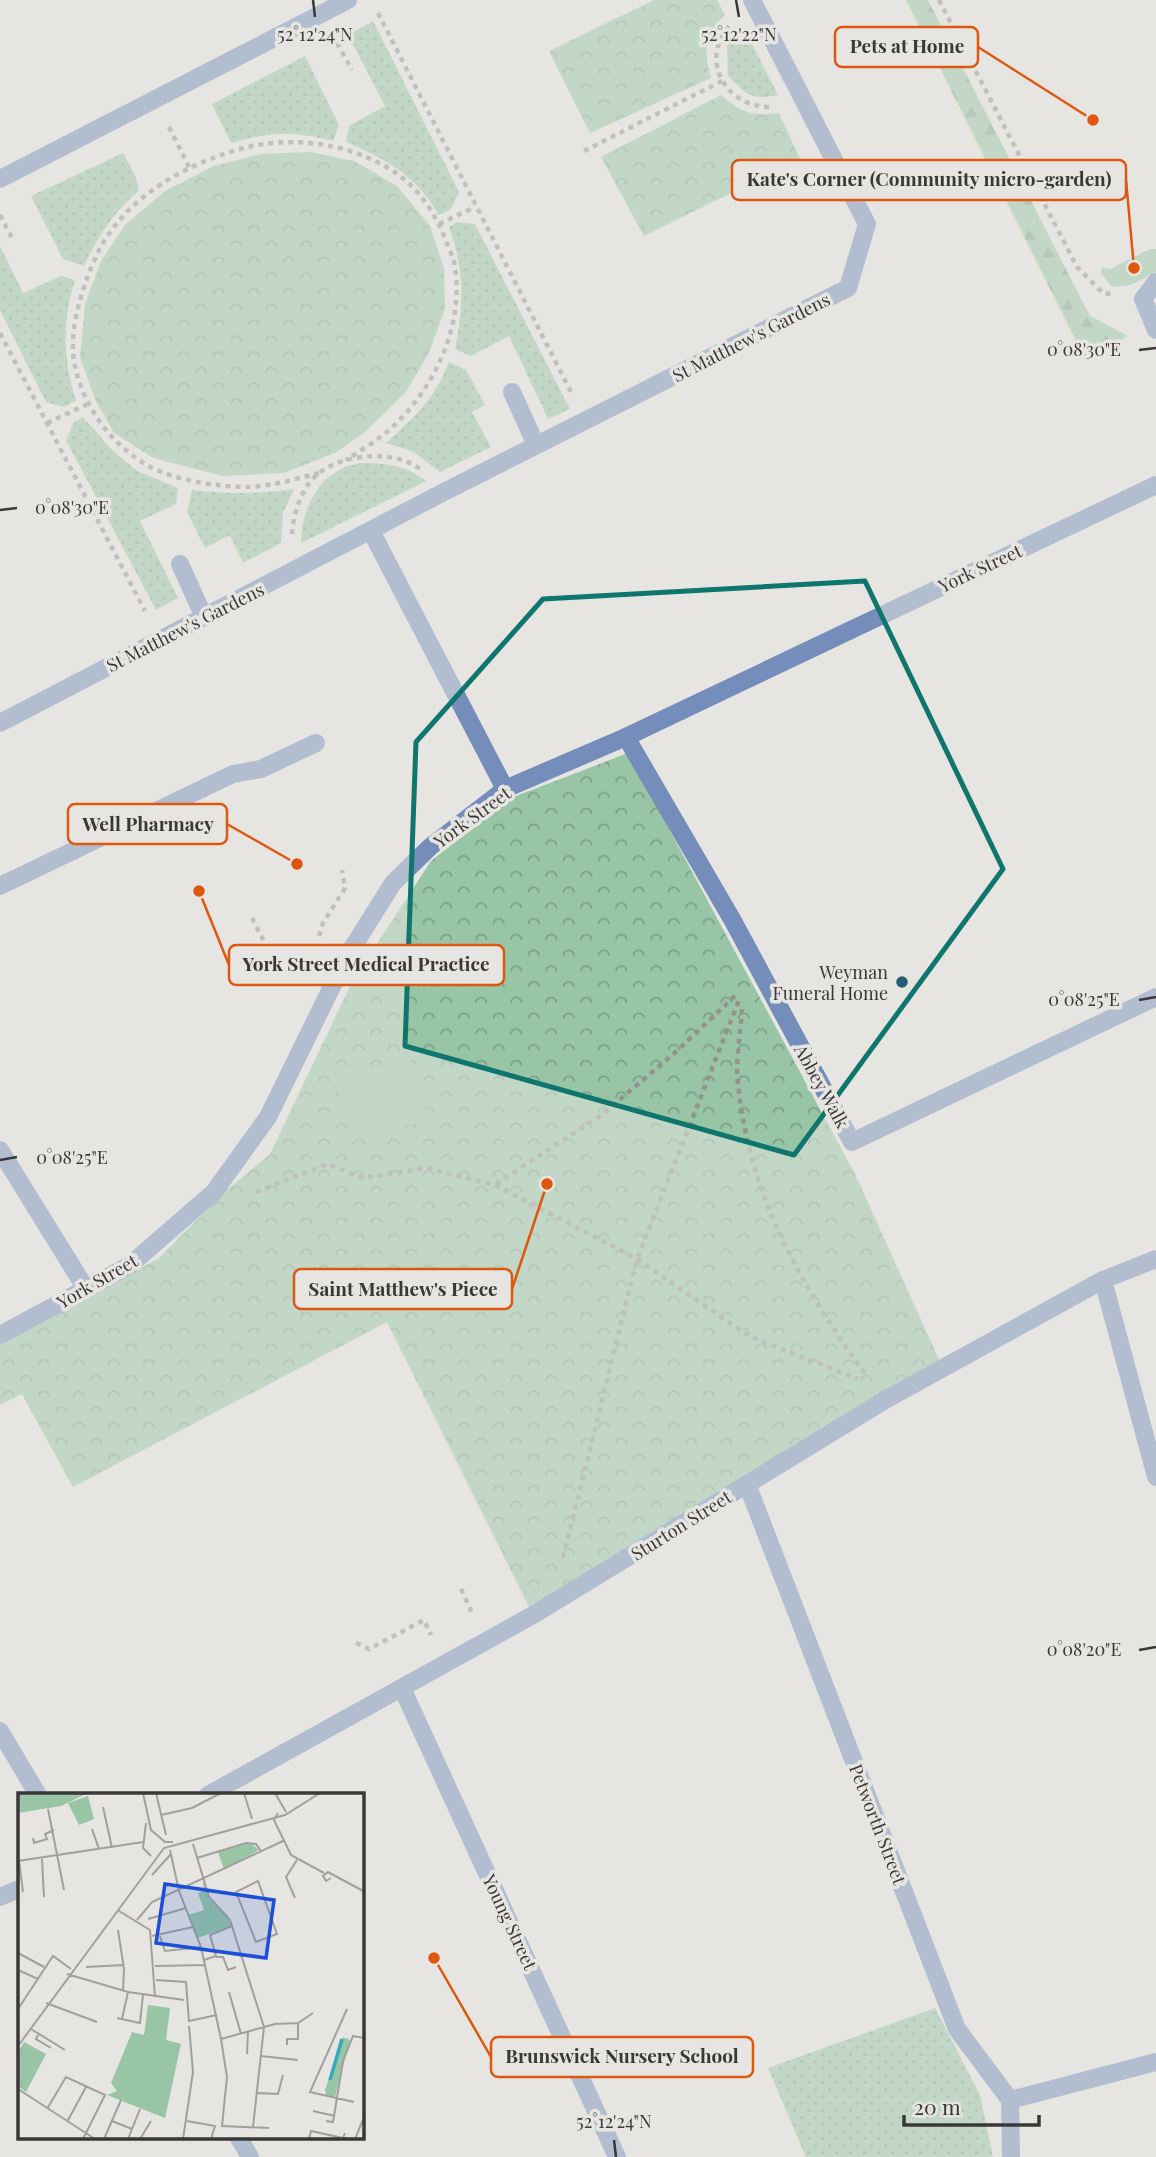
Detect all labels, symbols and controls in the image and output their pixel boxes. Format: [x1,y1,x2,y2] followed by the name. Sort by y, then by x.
[277,22,353,46] text: 52°12'24"N
[701,22,777,46] text: 52°12'22"N
[835,27,978,67] callout: Pets at Home
[850,32,964,58] text: Pets at Home
[732,160,1126,200] callout: Kate's Corner (Community micro-garden)
[746,165,1112,191] text: Kate's Corner (Community micro-garden)
[668,287,834,387] street label: St Matthew's Gardens
[1047,337,1121,361] text: 0°08'30"E
[35,495,109,519] text: 0°08'30"E
[933,538,1026,598] street label: York Street
[102,577,268,677] street label: St Matthew's Gardens
[428,781,516,854] street label: York Street
[68,804,227,844] callout: Well Pharmacy
[81,810,214,836] text: Well Pharmacy
[229,945,504,985] callout: York Street Medical Practice
[241,950,490,976] text: York Street Medical Practice
[773,960,888,1005] place label: Weyman Funeral Home
[894,974,910,990] marker: Weyman Funeral Home
[1048,987,1120,1011] text: 0°08'25"E
[789,1039,855,1132] street label: Abbey Walk
[36,1145,108,1169] text: 0°08'25"E
[51,1248,142,1314] street label: York Street
[294,1269,512,1309] callout: Saint Matthew's Piece
[308,1275,498,1301] text: Saint Matthew's Piece
[626,1484,736,1565] street label: Sturton Street
[1047,1637,1121,1661] text: 0°08'20"E
[844,1760,912,1888] street label: Petworth Street
[18,1793,364,2140] inset map
[477,1870,543,1974] street label: Young Street
[491,2037,753,2077] callout: Brunswick Nursery School
[505,2042,739,2068] text: Brunswick Nursery School
[904,2084,1039,2128] scale bar
[914,2092,961,2120] text: 20 m
[576,2109,652,2133] text: 52°12'24"N

